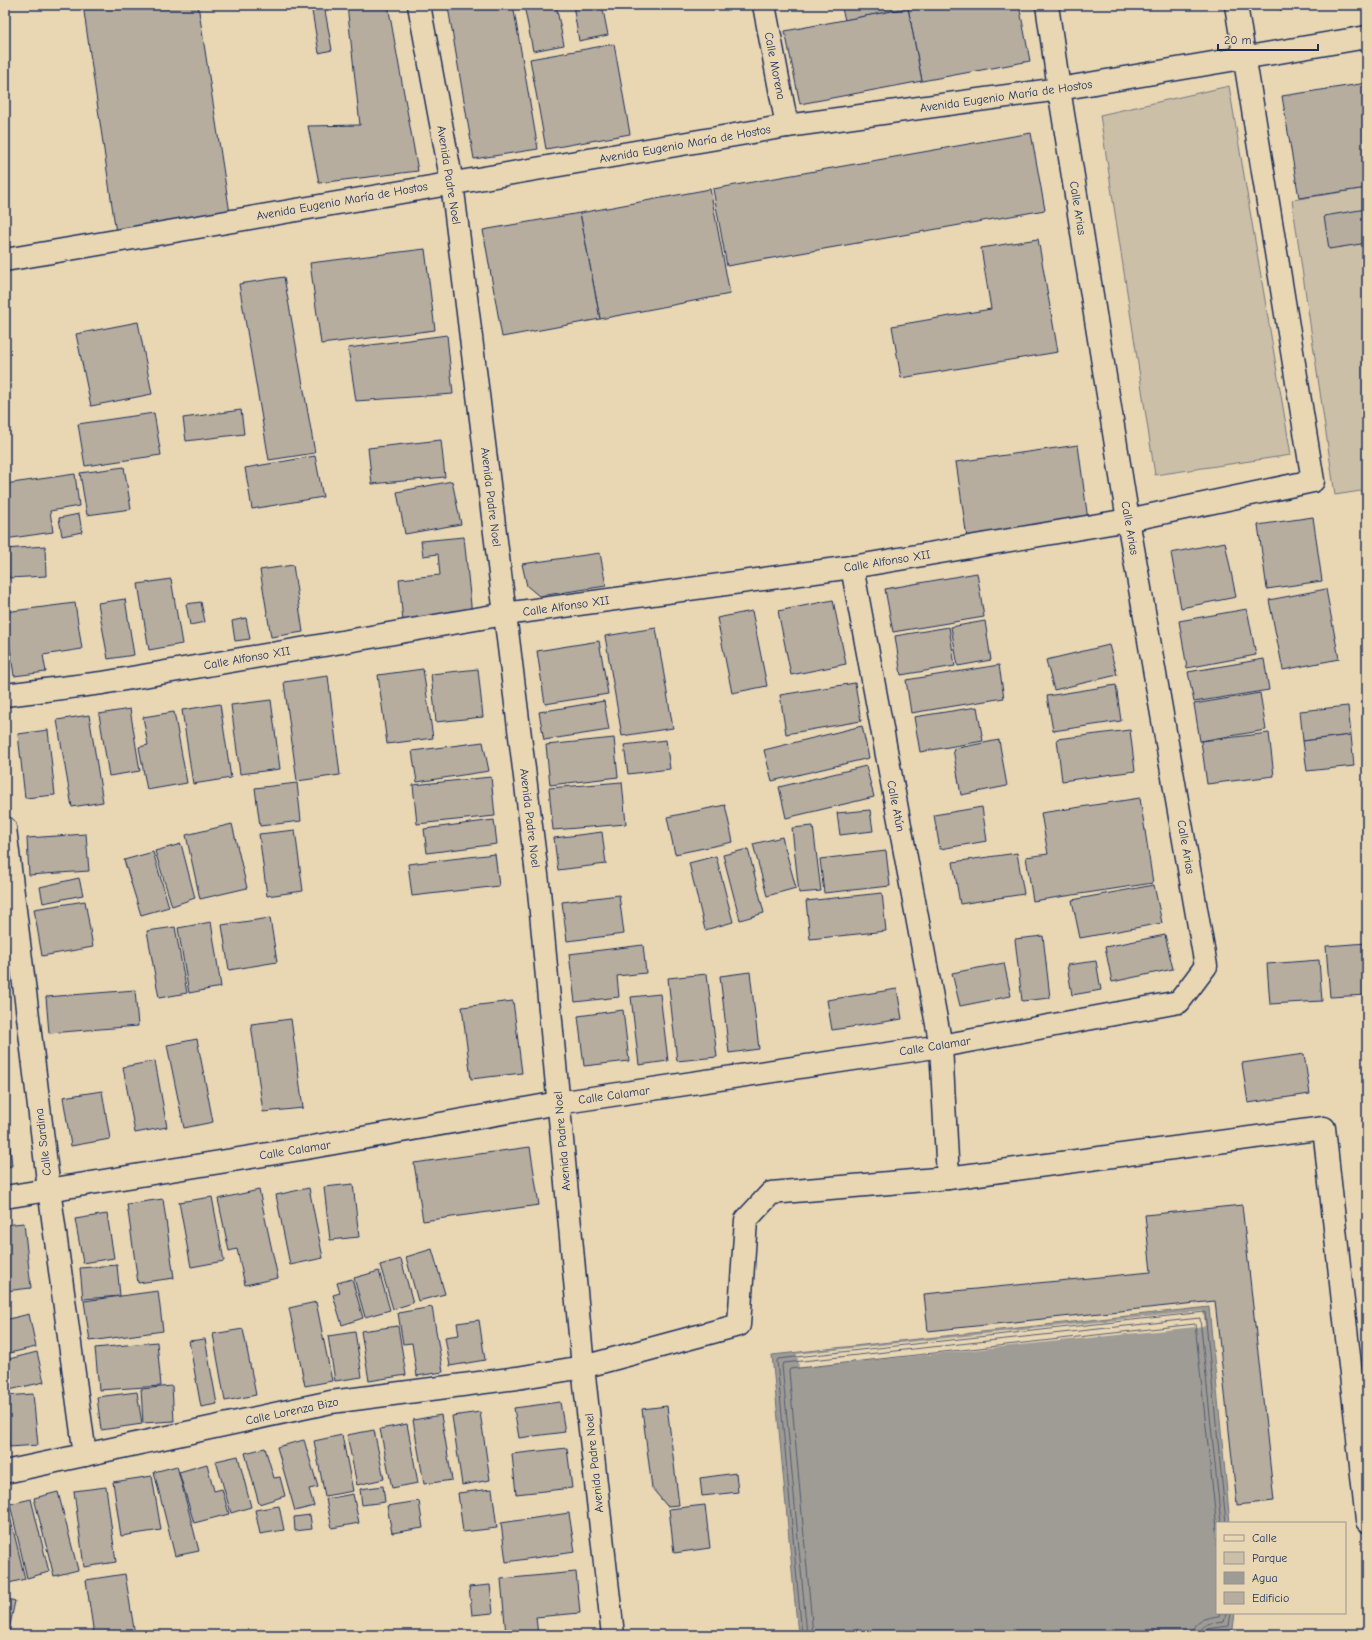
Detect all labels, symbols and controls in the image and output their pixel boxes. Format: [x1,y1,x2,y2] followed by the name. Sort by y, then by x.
[1218,26,1318,52] scale bar
[762,31,788,101] street label: Calle Morena
[1224,33,1252,47] text: 20 m
[919,77,1093,115] street label: Avenida Eugenio María de Hostos
[598,122,772,166] street label: Avenida Eugenio María de Hostos
[434,125,464,225] street label: Avenida Padre Noel
[255,179,429,223] street label: Avenida Eugenio María de Hostos
[1067,180,1089,236] street label: Calle Arias
[478,447,504,547] street label: Avenida Padre Noel
[1118,500,1142,556] street label: Calle Arias
[843,547,932,575] street label: Calle Alfonso XII
[522,593,611,619] street label: Calle Alfonso XII
[203,643,292,672] street label: Calle Alfonso XII
[517,768,543,868] street label: Avenida Padre Noel
[884,779,908,833] street label: Calle Atún
[1174,819,1198,875] street label: Calle Arias
[898,1033,972,1059] street label: Calle Calamar
[577,1083,651,1107] street label: Calle Calamar
[551,1091,573,1191] street label: Avenida Padre Noel
[32,1107,54,1177] street label: Calle Sardina
[258,1137,332,1163] street label: Calle Calamar
[244,1394,340,1428] street label: Calle Lorenza Bizo
[582,1413,606,1513] street label: Avenida Padre Noel
[1216,1522,1346,1614] legend
[1252,1531,1277,1545] text: Calle
[1252,1551,1287,1565] text: Parque
[1252,1571,1278,1585] text: Agua
[1252,1591,1289,1605] text: Edificio

